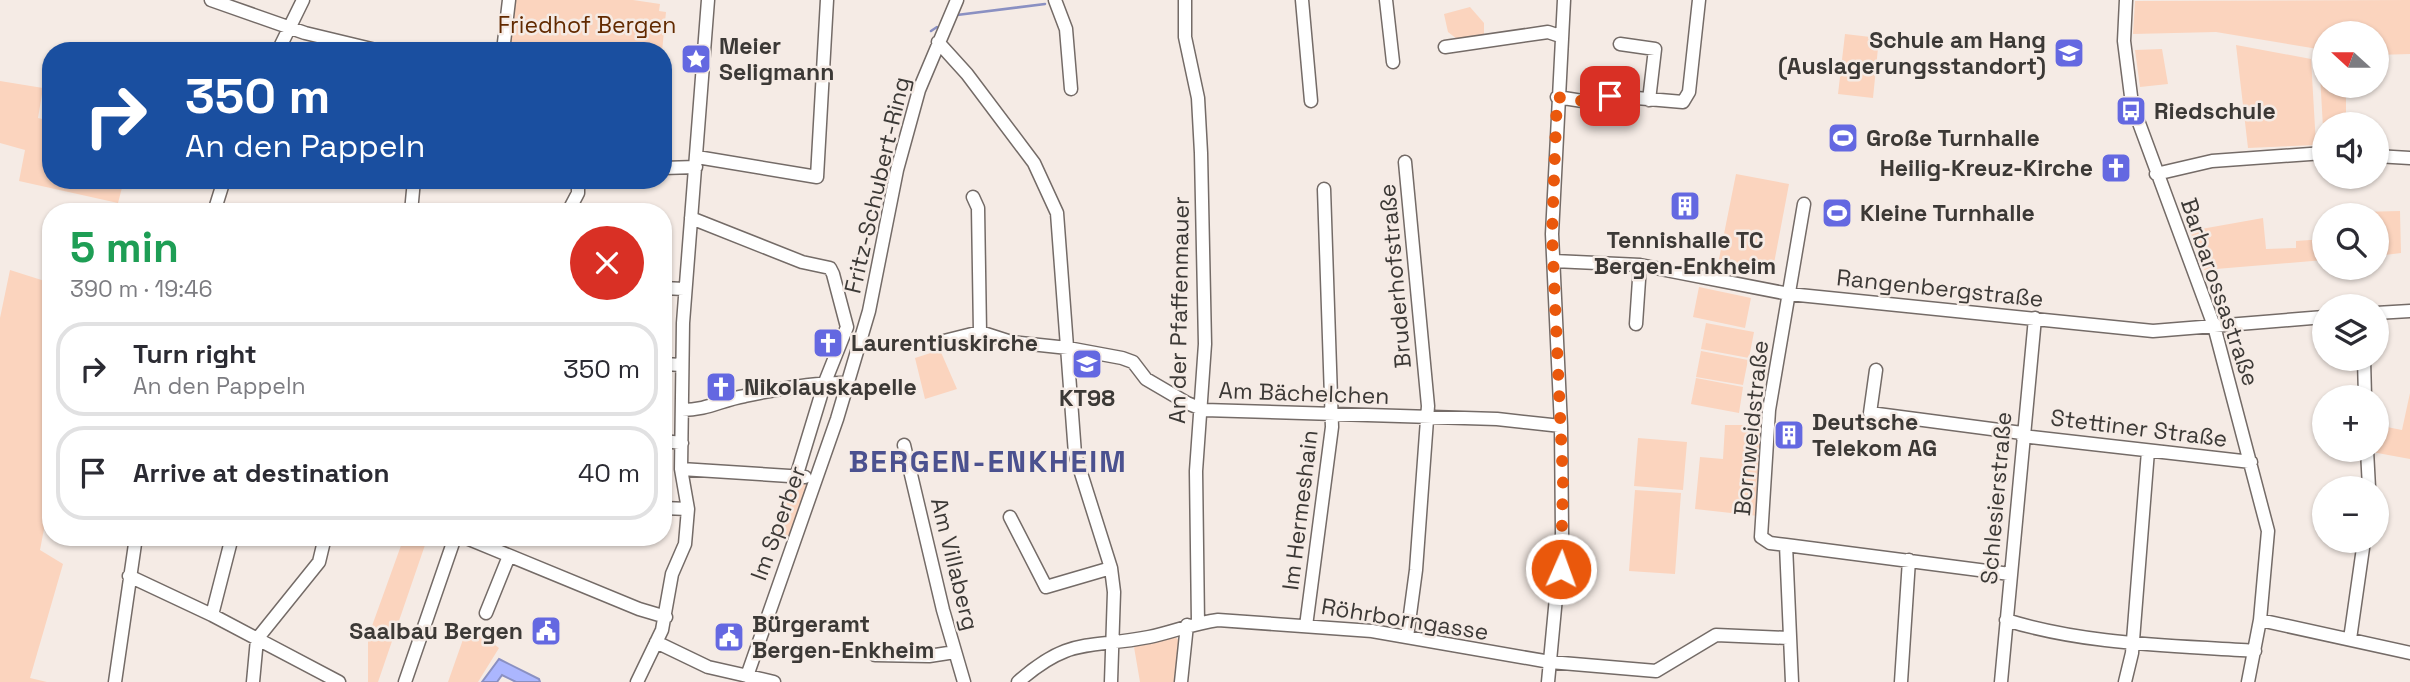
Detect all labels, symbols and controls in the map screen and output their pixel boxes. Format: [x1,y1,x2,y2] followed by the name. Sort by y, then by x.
[498,10,676,40] park label: Friedhof Bergen
[2312,21,2389,98] north arrow
[2312,21,2389,553] map controls
[1778,25,2046,81] place label: Schule am Hang (Auslagerungsstandort)
[719,31,834,87] place label: Meier Seligmann
[2052,36,2086,70] school or university icon: Schule am Hang (Auslagerungsstandort)
[679,42,713,76] place icon: Meier Seligmann
[185,65,330,127] text: 350 m
[1580,66,1640,126] pin
[70,70,161,161] icon: right
[837,74,917,296] street label: Fritz-Schubert-Ring
[1591,77,1629,115] icon: arrive
[2114,94,2148,128] bus stop icon: Riedschule
[2154,96,2276,126] place label: Riedschule
[2312,112,2389,189] button: sound
[1826,121,1860,155] sports icon: Große Turnhalle
[1866,123,2040,153] place label: Große Turnhalle
[185,126,425,166] text: An den Pappeln
[2099,151,2133,185] church icon: Heilig-Kreuz-Kirche
[1880,153,2093,183] place label: Heilig-Kreuz-Kirche
[1372,183,1418,369] street label: Bruderhofstraße
[1668,189,1702,223] building icon: Tennishalle TC Bergen-Enkheim
[2174,194,2266,390] street label: Barbarossastraße
[1162,196,1196,424] street label: An der Pfaffenmauer
[1820,196,1854,230] sports icon: Kleine Turnhalle
[1860,198,2035,228] place label: Kleine Turnhalle
[2312,203,2389,280] button: search
[70,221,179,274] text: 5 min
[1594,225,1776,281] place label: Tennishalle TC Bergen-Enkheim
[570,226,644,300] button: close
[1835,262,2045,314] street label: Rangenbergstraße
[70,274,213,304] text: 390 m · 19:46
[2312,294,2389,371] button: layers
[811,326,845,360] church icon: Laurentiuskirche
[851,328,1038,358] place label: Laurentiuskirche
[133,337,257,371] text: Turn right
[1727,339,1775,517] street label: Bornweidstraße
[1070,347,1104,381] school or university icon: KT98
[74,350,112,388] icon: right
[563,352,640,386] text: 350 m
[704,370,738,404] church icon: Nikolauskapelle
[133,371,306,401] text: An den Pappeln
[744,372,917,402] place label: Nikolauskapelle
[1218,375,1390,411] street label: Am Bächelchen
[1059,383,1115,413] place label: KT98
[2312,385,2389,462] button: +
[2049,402,2229,454] street label: Stettiner Straße
[1812,407,1937,463] place label: Deutsche Telekom AG
[1974,411,2018,585] street label: Schlesierstraße
[1772,418,1806,452] building icon: Deutsche Telekom AG
[1275,428,1325,592] street label: Im Hermeshain
[848,442,1128,481] district label: BERGEN-ENKHEIM
[74,454,112,492] icon: arrive
[133,456,390,490] text: Arrive at destination
[578,456,640,490] text: 40 m
[743,462,813,584] street label: Im Sperber
[2312,476,2389,553] button: −
[924,495,986,633] street label: Am Villaberg
[1524,532,1598,606] position arrow
[1319,591,1491,647] street label: Röhrborngasse
[752,609,934,665] place label: Bürgeramt Bergen-Enkheim
[529,614,563,648] public building icon: Saalbau Bergen
[349,616,523,646] place label: Saalbau Bergen
[712,620,746,654] public building icon: Bürgeramt Bergen-Enkheim

